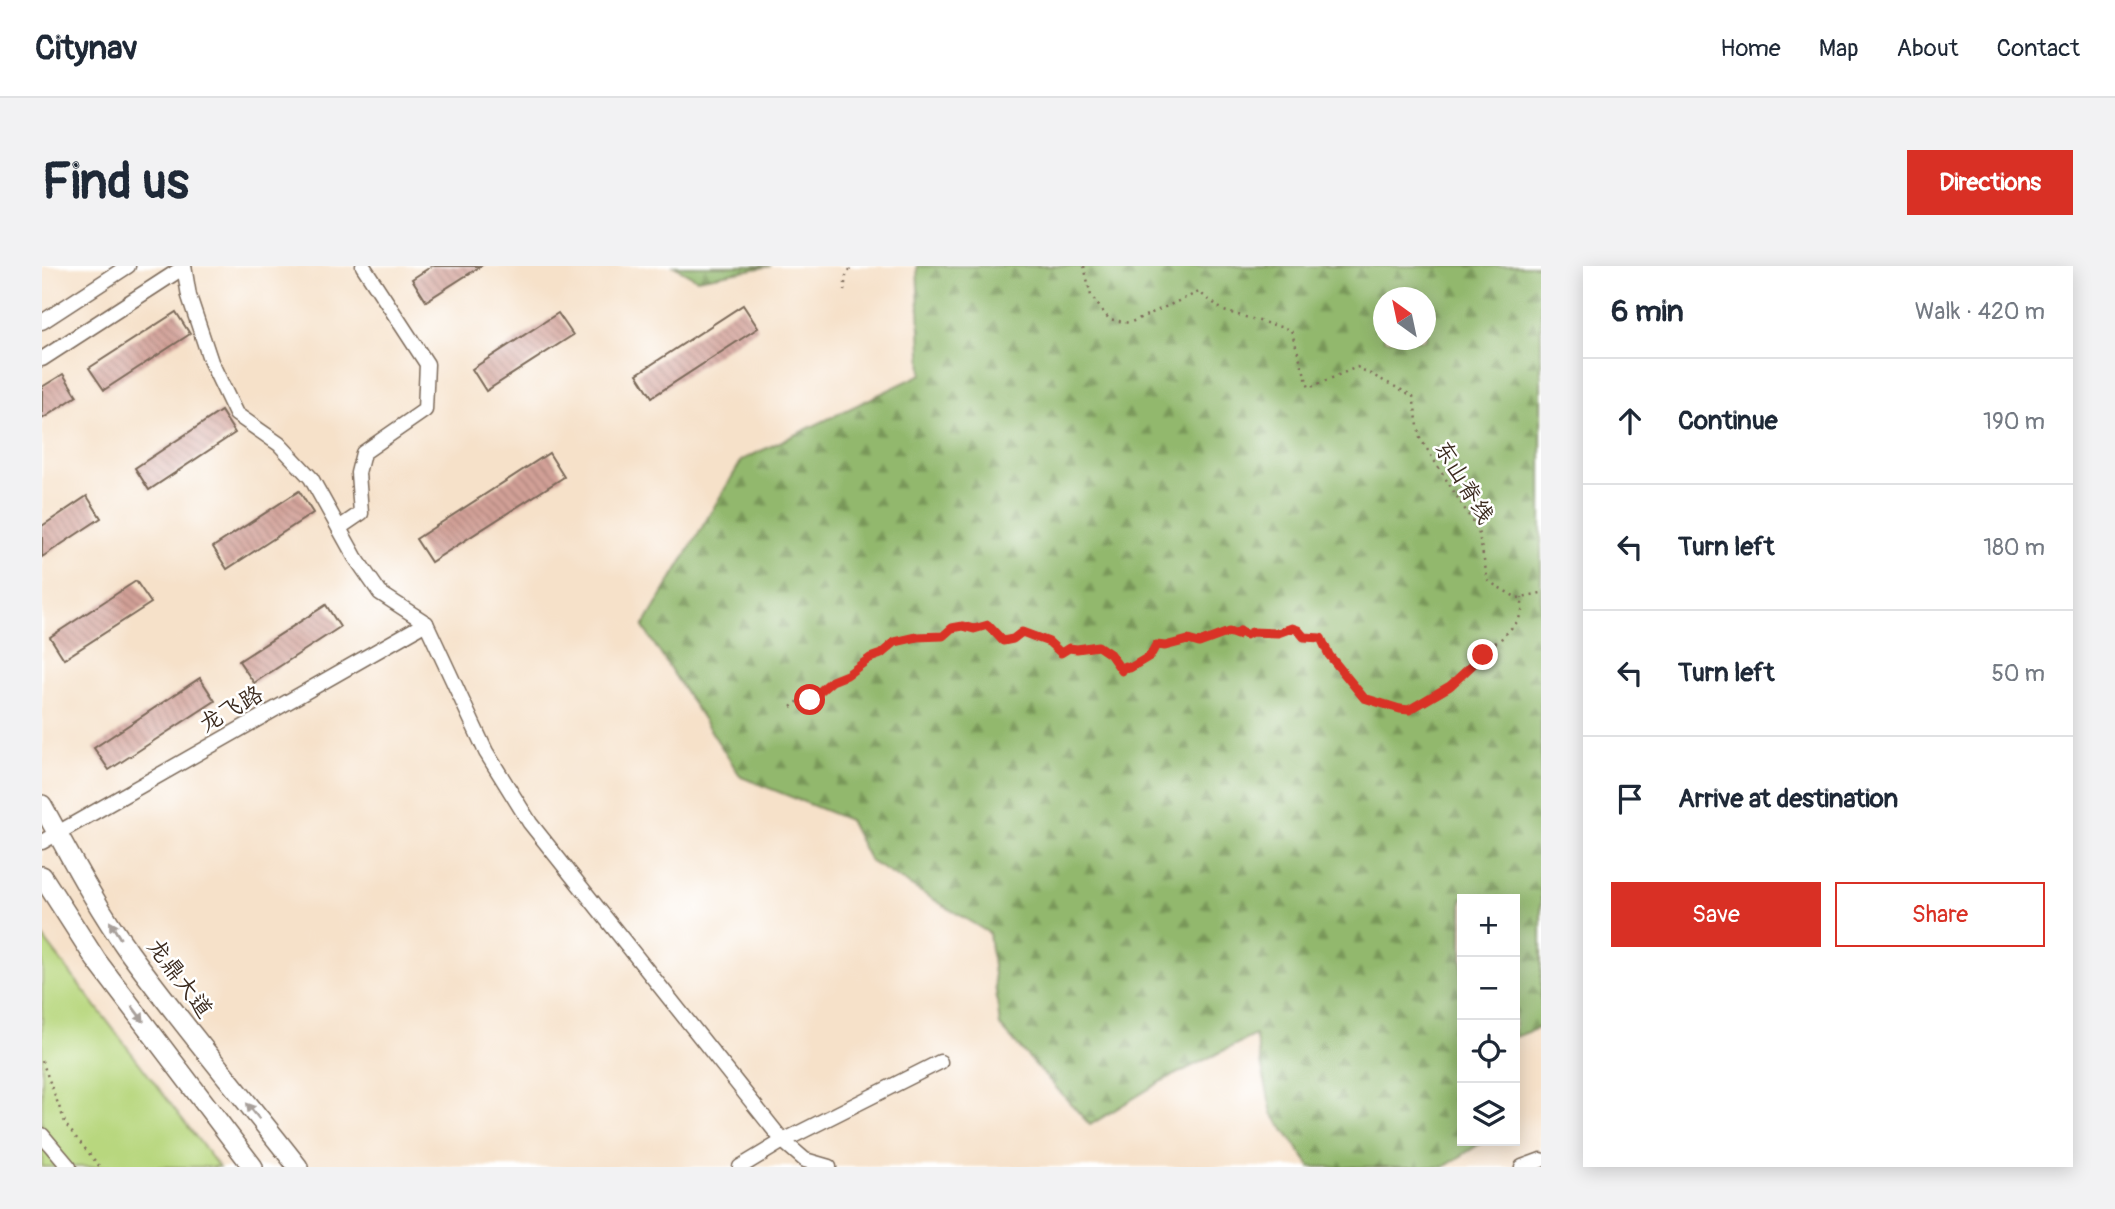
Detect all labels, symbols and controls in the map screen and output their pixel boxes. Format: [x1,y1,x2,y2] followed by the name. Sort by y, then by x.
[35,28,138,69] text: Citynav
[1720,34,1781,63] text: Home
[1819,34,1859,63] text: Map
[1897,34,1959,63] text: About
[1997,34,2080,63] text: Contact
[1907,150,2073,215] button: Directions
[42,152,189,213] text: Find us
[1373,287,1436,350] north arrow
[1611,293,1684,330] text: 6 min
[1915,297,2045,326] text: Walk · 420 m
[1611,402,1649,440] icon: ahead
[1678,405,1778,437] text: Continue
[1983,407,2045,436] text: 190 m
[1428,435,1500,529] street label: 东山脊线
[1611,528,1649,566] icon: left
[1678,531,1774,563] text: Turn left
[1983,533,2045,562] text: 180 m
[1467,639,1498,670] route end
[1611,654,1649,692] icon: left
[1678,657,1774,689] text: Turn left
[1991,659,2045,688] text: 50 m
[194,679,268,739] street label: 龙飞路
[794,684,825,715] route start
[1611,780,1649,818] icon: arrive
[1678,783,1898,815] text: Arrive at destination
[1611,882,1821,947] button: Save
[1835,882,2045,947] button: Share
[1457,894,1520,1146] map controls
[1457,894,1520,957] button: +
[109,921,122,940] one-way arrow
[141,933,219,1023] street label: 龙鼎大道
[1457,957,1520,1020] button: −
[130,1005,144,1023] one-way arrow
[1457,1020,1520,1083] button: locate
[1457,1083,1520,1146] button: layers
[246,1103,261,1120] one-way arrow

